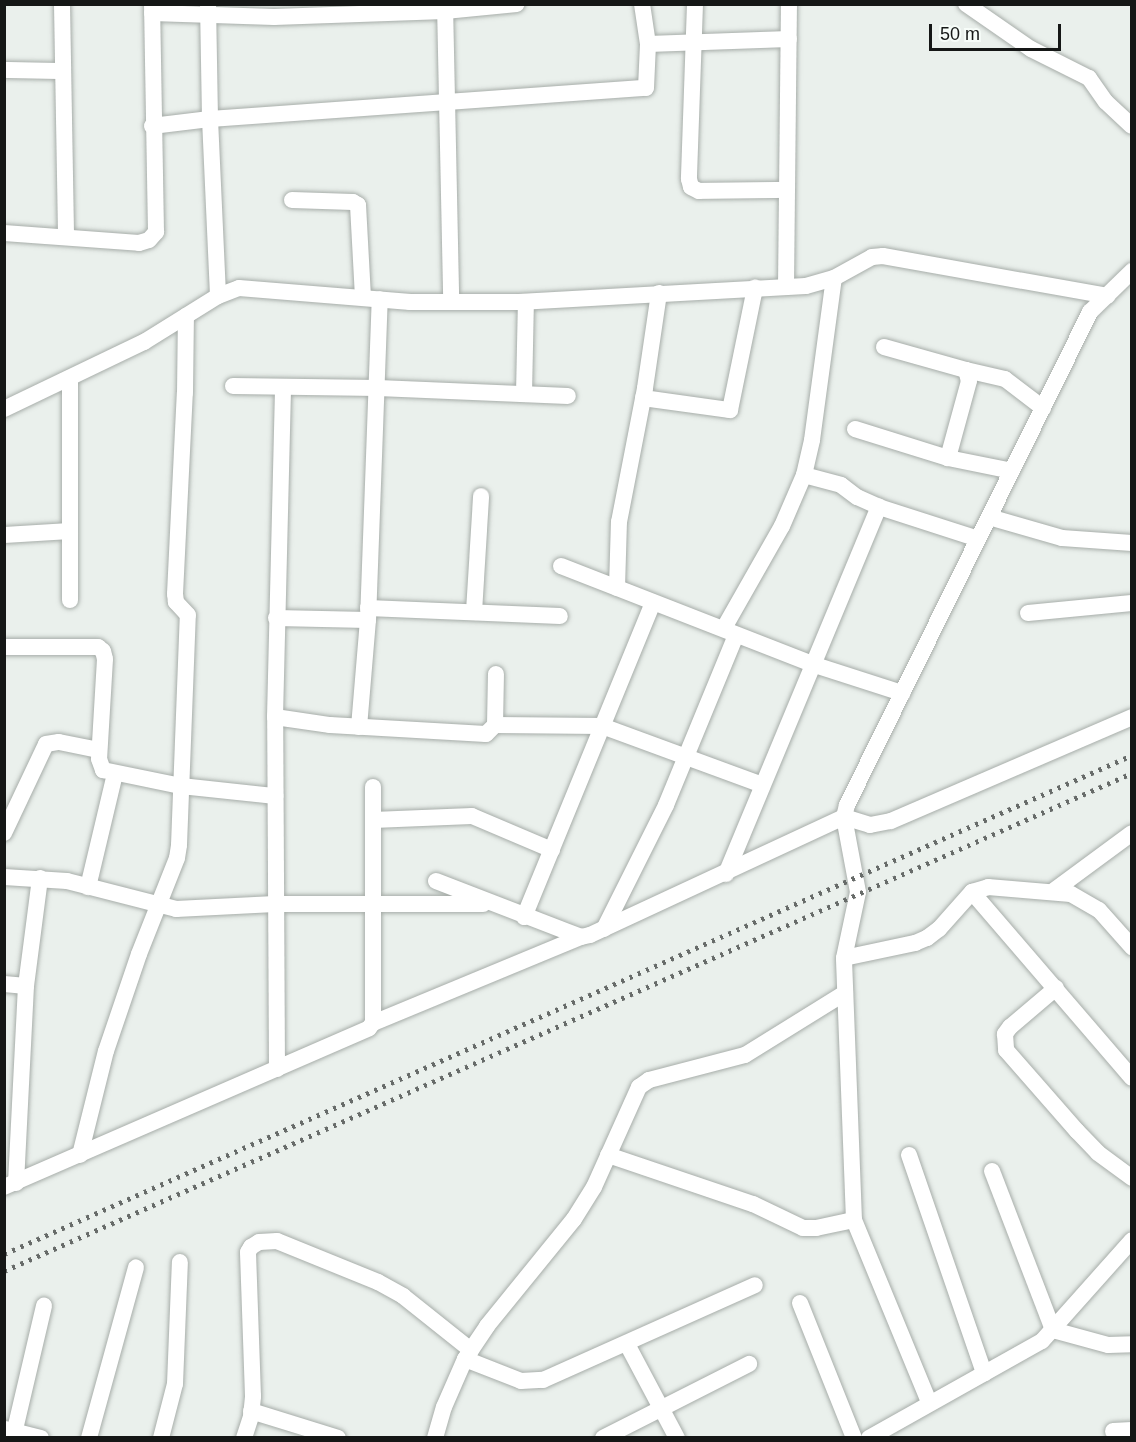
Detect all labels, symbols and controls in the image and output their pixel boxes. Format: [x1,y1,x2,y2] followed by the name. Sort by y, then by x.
[932,12,1064,50] scale bar
[940,24,980,44] text: 50 m

